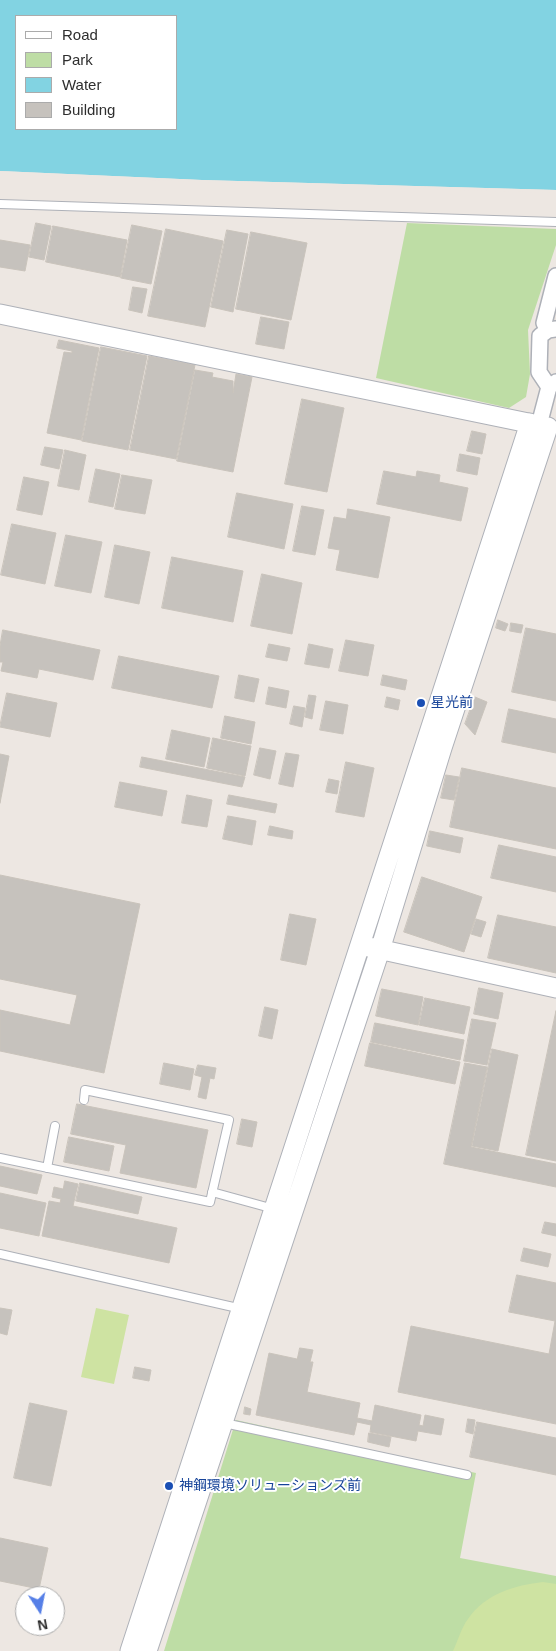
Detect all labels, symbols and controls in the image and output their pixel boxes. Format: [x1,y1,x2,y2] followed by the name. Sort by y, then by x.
[15,15,178,130] legend
[62,26,98,43] text: Road
[62,51,93,68] text: Park
[62,76,101,93] text: Water
[62,101,115,118] text: Building
[431,695,473,711] place label: 星光前
[415,697,427,709] marker: 星光前
[179,1478,361,1494] place label: 神鋼環境ソリューションズ前
[163,1480,175,1492] marker: 神鋼環境ソリューションズ前
[15,1586,65,1636] north arrow
[36,1616,49,1634] text: N

